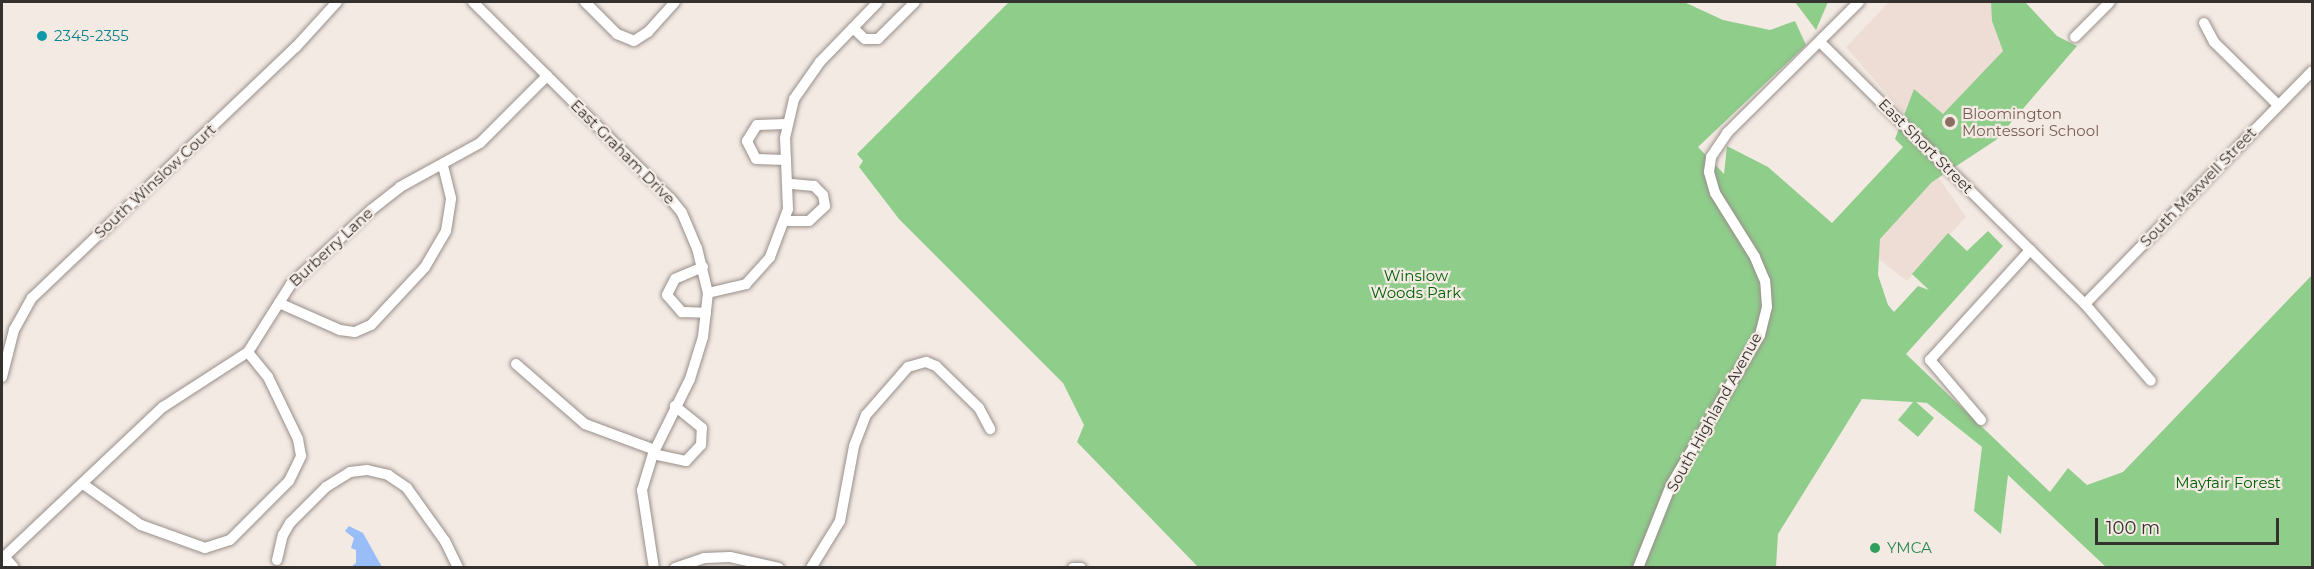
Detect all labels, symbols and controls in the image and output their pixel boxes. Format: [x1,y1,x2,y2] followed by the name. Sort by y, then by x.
[54,27,129,45] place label: 2345-2355
[35,29,49,43] marker: 2345-2355
[1875,95,1977,197] street label: East Short Street
[567,96,679,208] street label: East Graham Drive
[1962,104,2099,139] place label: Bloomington Montessori School
[1943,115,1957,129] marker: Bloomington Montessori School
[91,120,219,242] street label: South Winslow Court
[2136,124,2260,250] street label: South Maxwell Street
[286,204,376,290] street label: Burberry Lane
[1371,266,1461,301] park label: Winslow Woods Park
[1663,329,1765,495] street label: South Highland Avenue
[2175,474,2281,492] park label: Mayfair Forest
[2098,506,2282,544] scale bar
[2106,517,2160,539] text: 100 m
[1887,539,1932,557] place label: YMCA
[1868,541,1882,555] marker: YMCA

